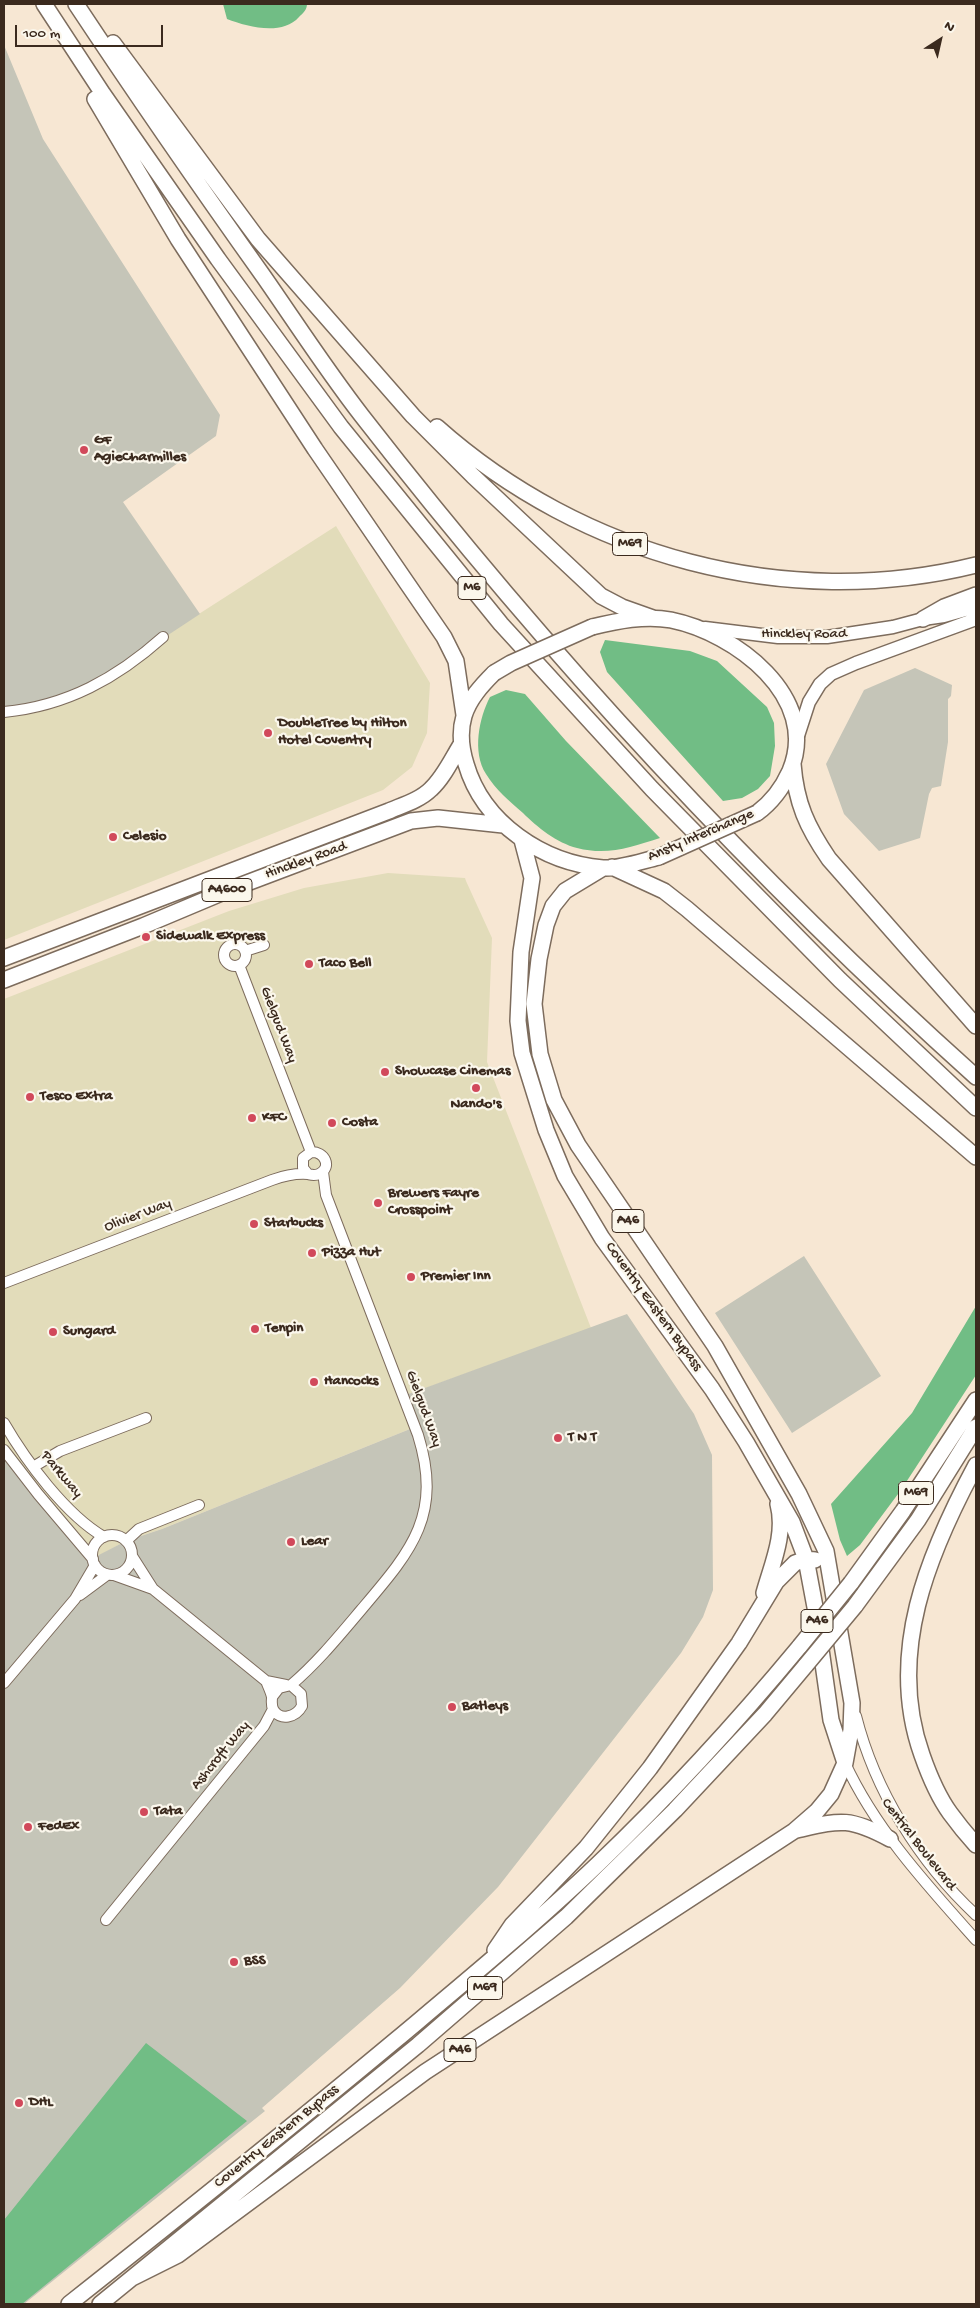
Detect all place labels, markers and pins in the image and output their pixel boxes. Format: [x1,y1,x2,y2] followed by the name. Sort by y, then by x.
[94,432,186,467] place label: GF AgieCharmilles
[78,444,90,456] marker: GF AgieCharmilles
[278,715,407,750] place label: DoubleTree by Hilton Hotel Coventry
[262,727,274,739] marker: DoubleTree by Hilton Hotel Coventry
[123,828,166,846] place label: Celesio
[107,831,119,843] marker: Celesio
[156,928,265,946] place label: Sidewalk Express
[140,931,152,943] marker: Sidewalk Express
[319,955,372,973] place label: Taco Bell
[303,958,315,970] marker: Taco Bell
[395,1063,510,1081] place label: Showcase Cinemas
[379,1066,391,1078] marker: Showcase Cinemas
[470,1082,482,1094] marker: Nando's
[40,1088,112,1106] place label: Tesco Extra
[24,1091,36,1103] marker: Tesco Extra
[450,1096,502,1114] place label: Nando's
[262,1109,286,1127] place label: KFC
[246,1112,258,1124] marker: KFC
[342,1114,378,1132] place label: Costa
[326,1117,338,1129] marker: Costa
[388,1185,479,1220] place label: Brewers Fayre Crosspoint
[372,1197,384,1209] marker: Brewers Fayre Crosspoint
[264,1215,323,1233] place label: Starbucks
[248,1218,260,1230] marker: Starbucks
[322,1244,380,1262] place label: Pizza Hut
[306,1247,318,1259] marker: Pizza Hut
[421,1268,491,1286] place label: Premier Inn
[405,1271,417,1283] marker: Premier Inn
[265,1320,303,1338] place label: Tenpin
[63,1323,115,1341] place label: Sungard
[249,1323,261,1335] marker: Tenpin
[47,1326,59,1338] marker: Sungard
[324,1373,378,1391] place label: Hancocks
[308,1376,320,1388] marker: Hancocks
[568,1429,596,1447] place label: T N T
[552,1432,564,1444] marker: T N T
[301,1533,328,1551] place label: Lear
[285,1536,297,1548] marker: Lear
[462,1698,508,1716] place label: Batleys
[446,1701,458,1713] marker: Batleys
[154,1803,183,1821] place label: Tata
[138,1806,150,1818] marker: Tata
[38,1818,79,1836] place label: FedEx
[22,1821,34,1833] marker: FedEx
[244,1953,266,1971] place label: BSS
[228,1956,240,1968] marker: BSS
[29,2094,53,2112] place label: DHL
[13,2097,25,2109] marker: DHL

